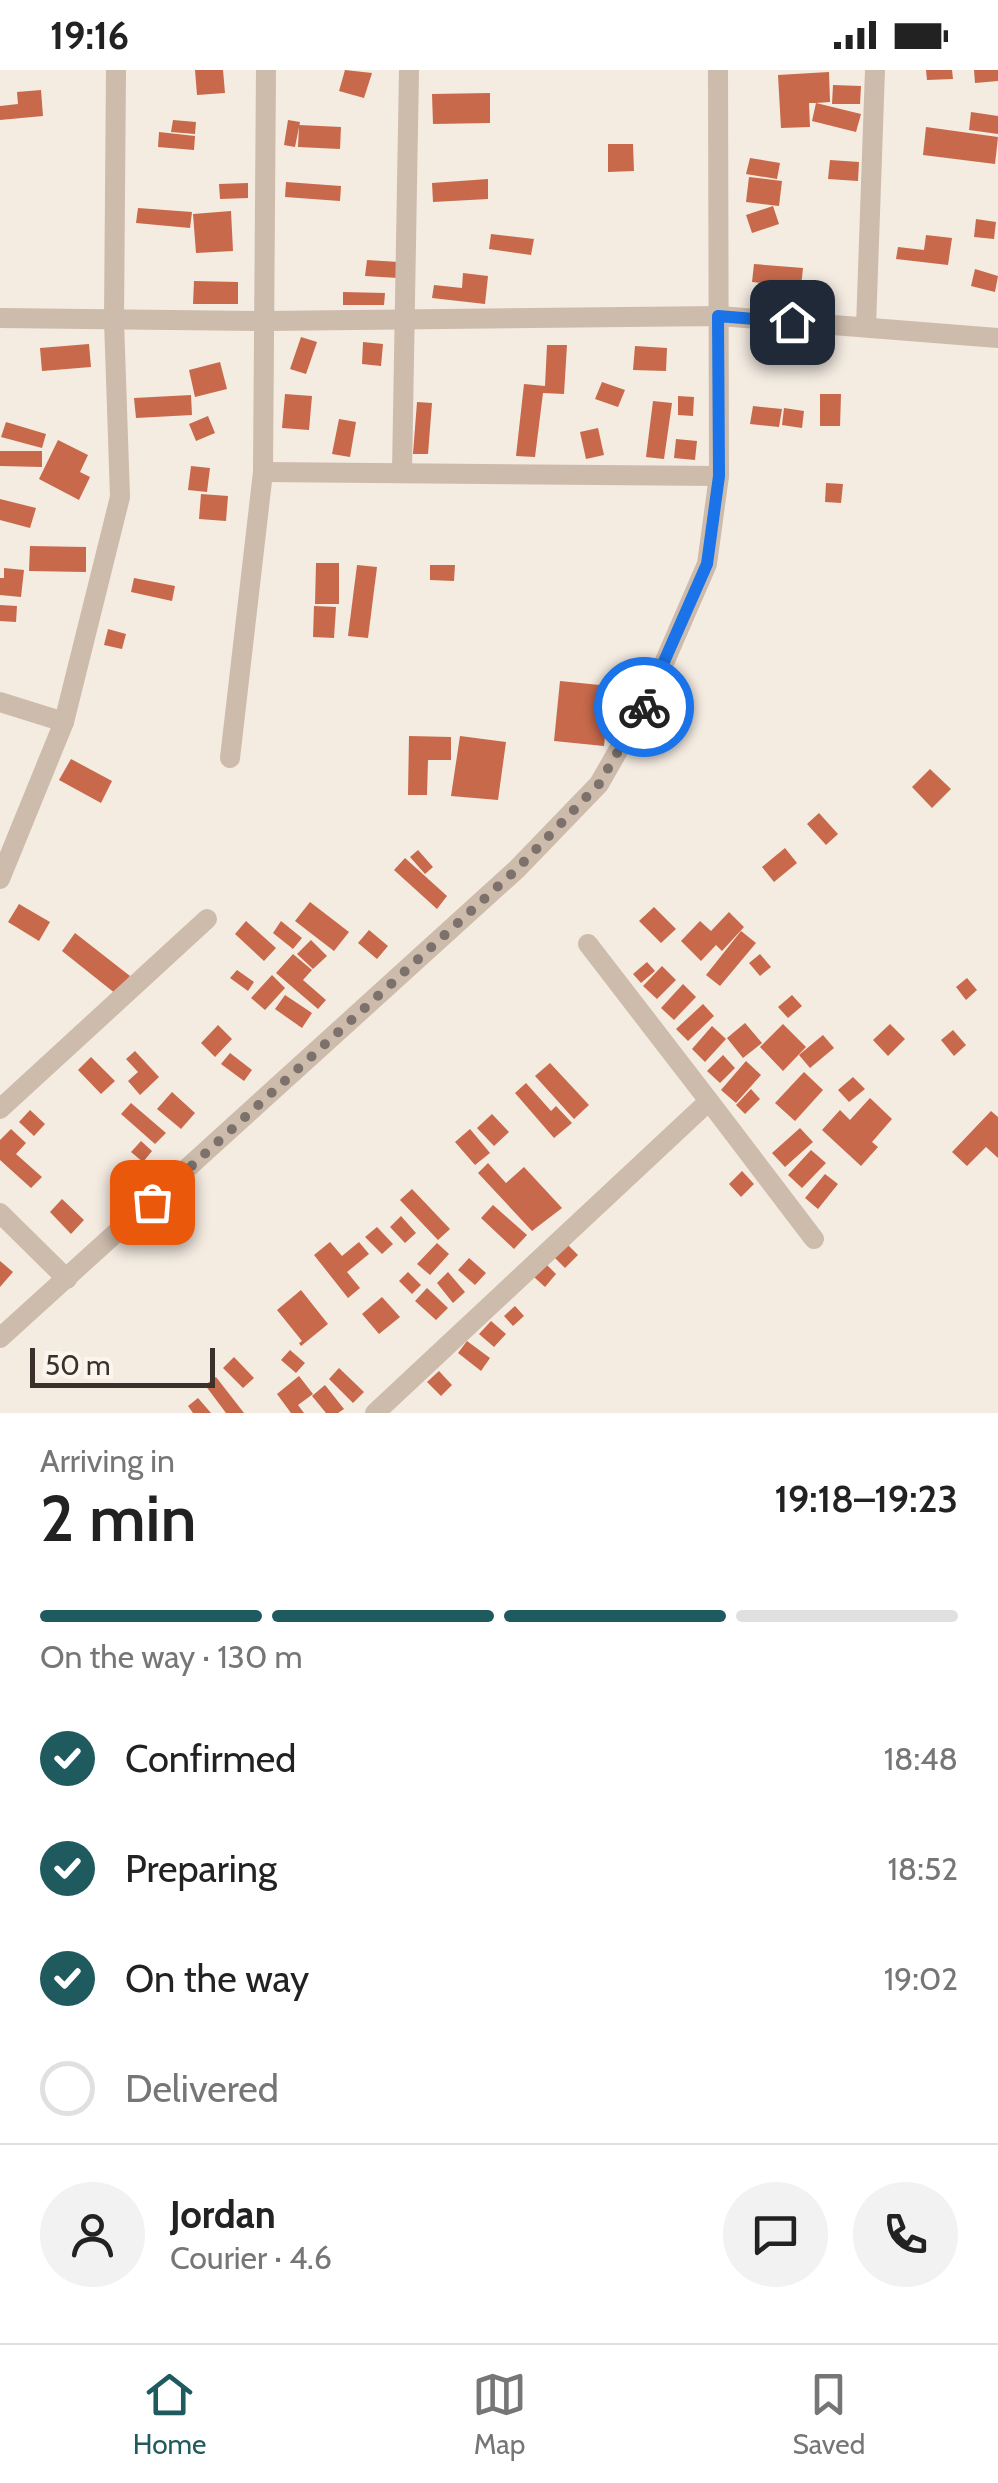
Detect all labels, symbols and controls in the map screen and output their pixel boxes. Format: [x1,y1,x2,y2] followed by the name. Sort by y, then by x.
[50,12,129,59] text: 19:16
[750,280,835,365] pin
[765,295,820,350] icon: home
[594,657,694,757] courier
[617,680,672,735] icon: bike
[110,1160,195,1245] pin
[125,1175,180,1230] icon: bag
[30,1343,215,1388] scale bar
[45,1348,111,1382] text: 50 m
[40,1441,175,1480] text: Arriving in
[774,1475,958,1522] text: 19:18–19:23
[40,1478,197,1557] text: 2 min
[40,1637,303,1676] text: On the way · 130 m
[40,1731,95,1786] icon: check
[125,1735,296,1782] text: Confirmed
[884,1739,958,1778] text: 18:48
[40,1841,95,1896] icon: check
[125,1845,277,1892] text: Preparing
[887,1849,958,1888] text: 18:52
[40,1951,95,2006] icon: check
[125,1955,309,2002] text: On the way
[884,1959,958,1998] text: 19:02
[125,2065,279,2112] text: Delivered
[40,2182,145,2287] button: person
[723,2182,828,2287] button: chat
[853,2182,958,2287] button: phone
[170,2191,276,2238] text: Jordan
[170,2238,332,2277] text: Courier · 4.6
[133,2367,206,2461] tab: Home
[472,2367,527,2461] tab: Map
[793,2367,865,2461] tab: Saved

